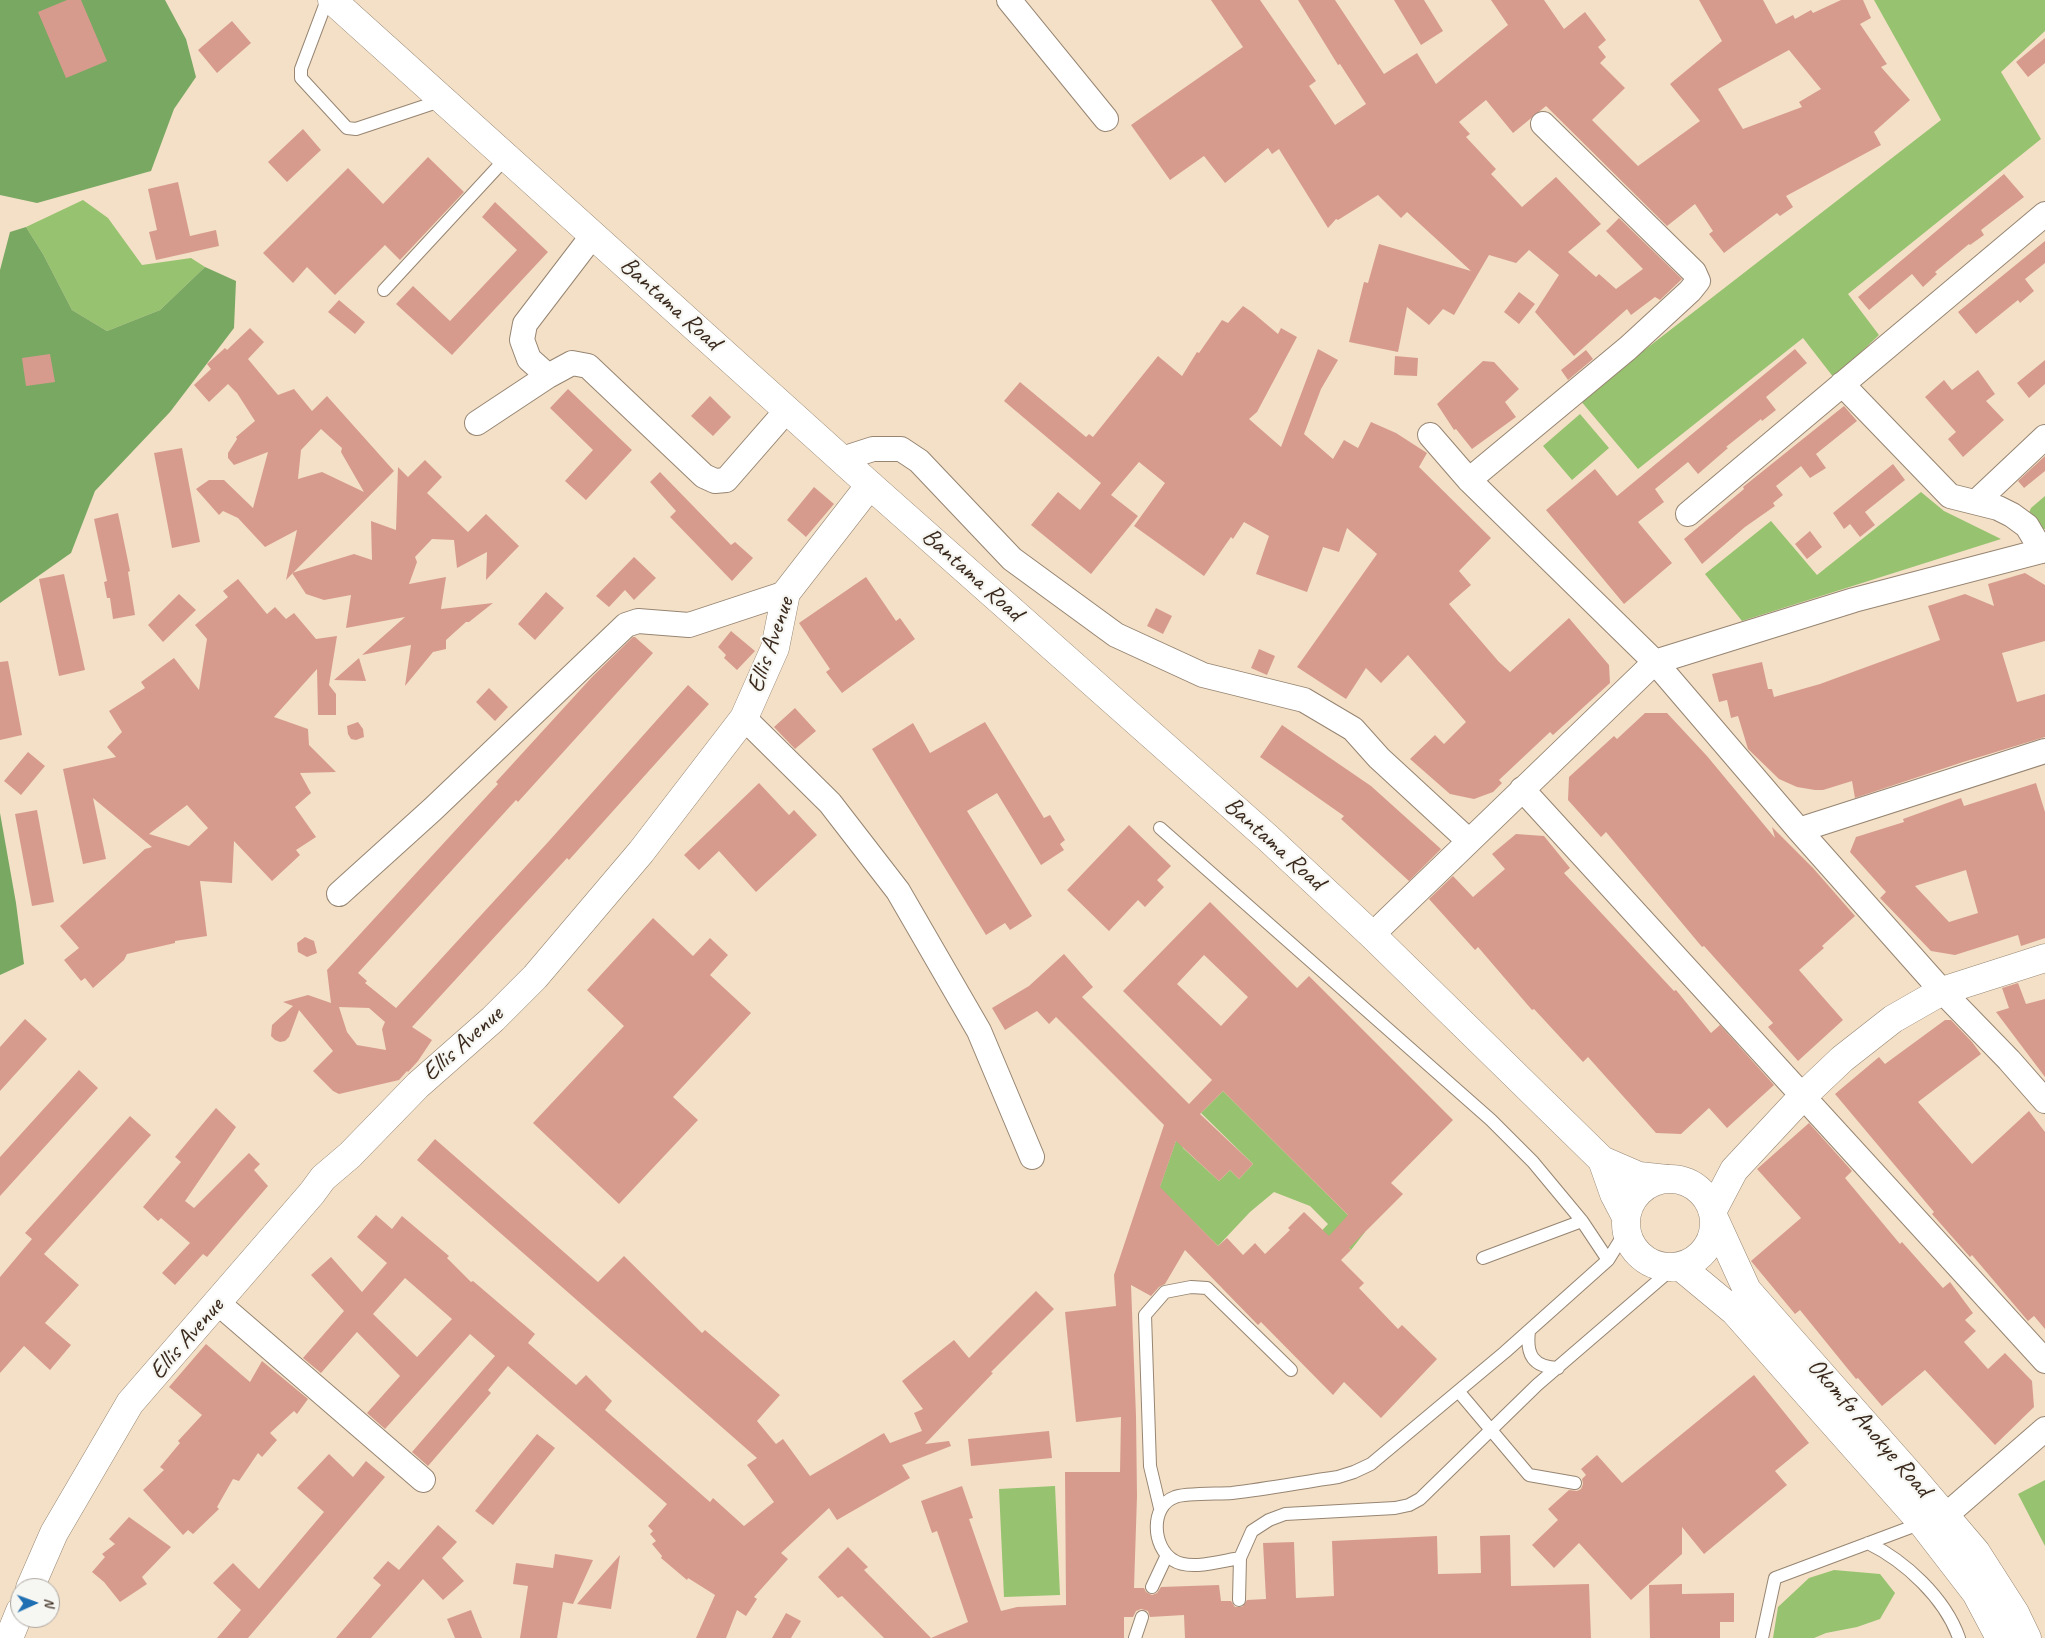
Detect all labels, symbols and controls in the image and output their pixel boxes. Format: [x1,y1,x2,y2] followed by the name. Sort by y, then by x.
[613,251,727,357] street label: Bantama Road
[915,522,1029,628] street label: Bantama Road
[741,594,801,696] street label: Ellis Avenue
[1217,791,1331,897] street label: Bantama Road
[416,1000,510,1088] street label: Ellis Avenue
[143,1292,231,1386] street label: Ellis Avenue
[1800,1352,1938,1504] street label: Okomfo Anokye Road
[10,1578,60,1628] north arrow
[41,1598,58,1607] text: N

